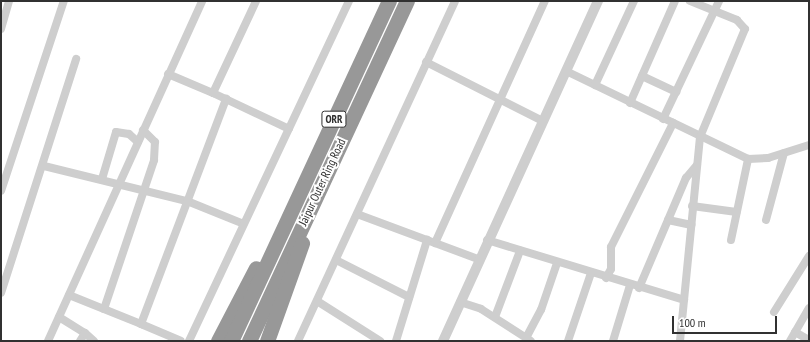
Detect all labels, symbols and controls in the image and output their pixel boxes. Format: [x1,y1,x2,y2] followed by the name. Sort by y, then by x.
[321,110,347,128] road number: ORR
[296,136,348,228] street label: Jaipur Outer Ring Road
[674,308,779,334] scale bar
[679,315,706,330] text: 100 m

